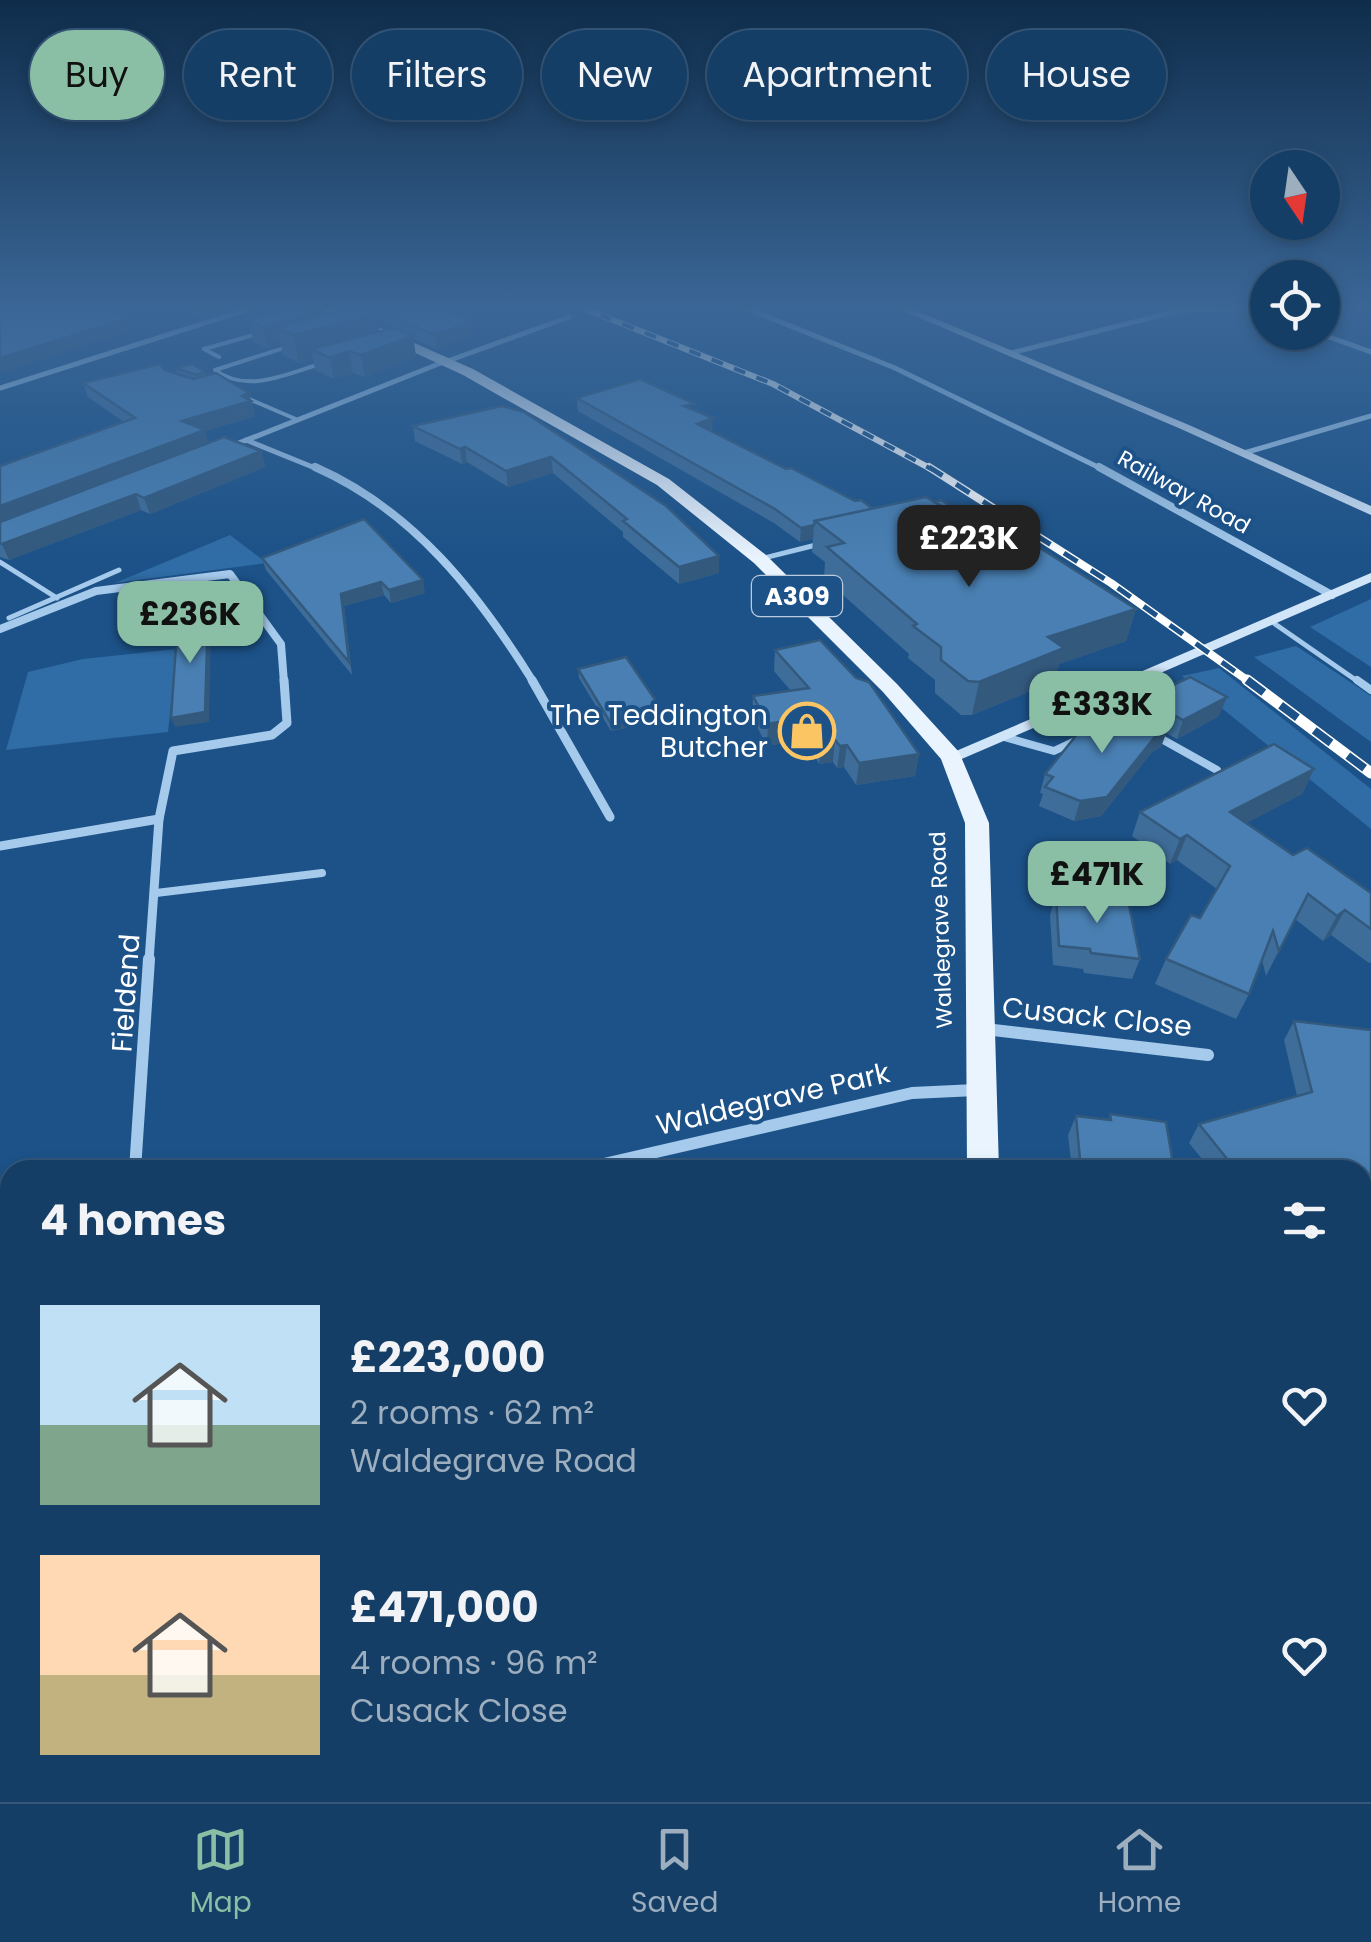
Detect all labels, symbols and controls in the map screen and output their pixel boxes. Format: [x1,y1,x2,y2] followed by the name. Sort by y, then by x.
[30,30,164,120] chip: Buy
[184,30,332,120] chip: Rent
[352,30,522,120] chip: Filters
[542,30,687,120] chip: New
[707,30,967,120] chip: Apartment
[987,30,1166,120] chip: House
[1250,150,1340,240] north arrow
[1250,150,1340,350] map controls
[1250,260,1340,350] button: locate
[1112,443,1256,541] street label: Railway Road
[899,505,1039,590] pin: £223K
[919,515,1019,560] text: £223K
[752,576,842,616] road number: A309
[120,581,260,666] pin: £236K
[139,591,241,636] text: £236K
[1032,671,1172,756] pin: £333K
[1051,681,1153,726] text: £333K
[550,696,768,767] place label: The Teddington Butcher
[777,701,837,761] shop icon: The Teddington Butcher
[922,831,960,1029] street label: Waldegrave Road
[1027,841,1167,926] pin: £471K
[1050,851,1144,896] text: £471K
[102,933,150,1053] street label: Fieldend
[1000,988,1194,1046] street label: Cusack Close
[653,1053,894,1145] street label: Waldegrave Park
[40,1191,226,1250] text: 4 homes
[1277,1193,1332,1248] icon: filters
[350,1328,545,1387] text: £223,000
[120,1345,240,1465] icon: home
[1277,1378,1332,1433] icon: heart
[350,1390,594,1435] text: 2 rooms · 62 m²
[350,1438,637,1483] text: Waldegrave Road
[350,1578,539,1637] text: £471,000
[120,1595,240,1715] icon: home
[1277,1628,1332,1683] icon: heart
[350,1640,598,1685] text: 4 rooms · 96 m²
[350,1688,568,1733] text: Cusack Close
[190,1822,252,1924] tab: Map
[631,1822,718,1924] tab: Saved
[1098,1822,1181,1924] tab: Home

